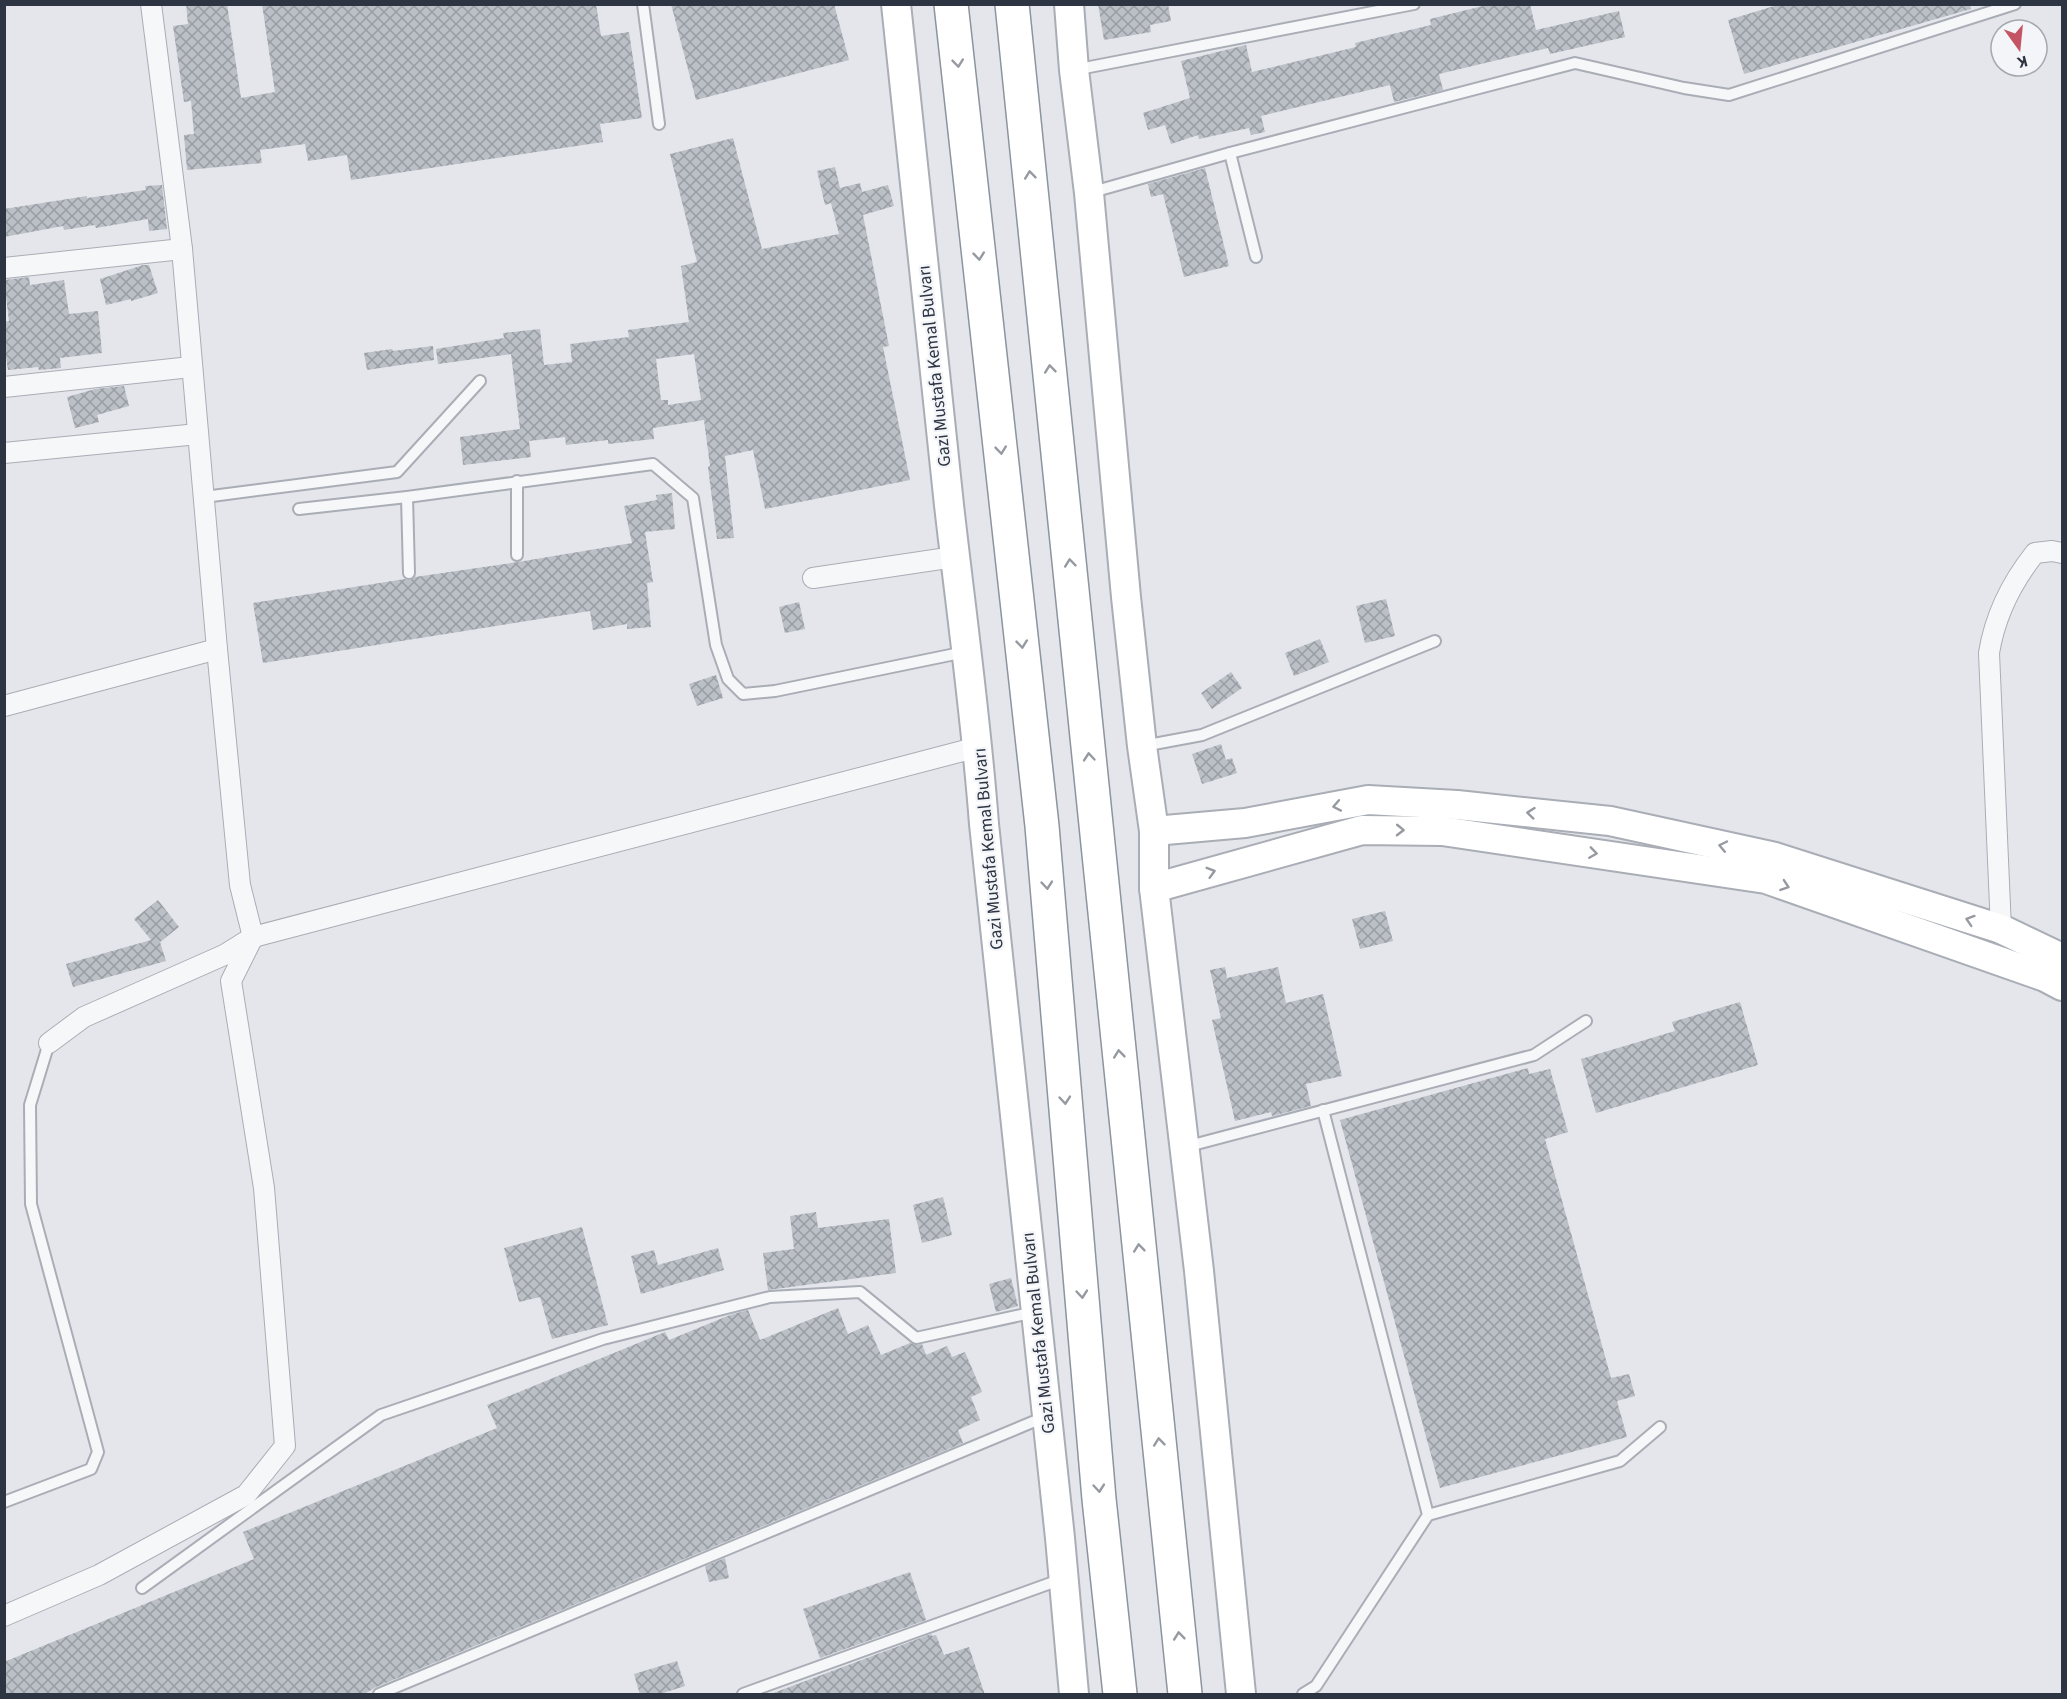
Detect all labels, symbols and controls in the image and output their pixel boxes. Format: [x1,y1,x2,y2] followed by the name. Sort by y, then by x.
[1989,18,2049,78] north arrow
[2015,50,2030,73] text: K
[951,58,964,67] one-way arrow
[1024,171,1037,180] one-way arrow
[972,252,985,261] one-way arrow
[911,264,958,468] street label: Gazi Mustafa Kemal Bulvarı
[1044,364,1057,374] one-way arrow
[994,446,1007,455] one-way arrow
[1064,558,1077,568] one-way arrow
[1015,640,1028,649] one-way arrow
[967,747,1010,951] street label: Gazi Mustafa Kemal Bulvarı
[1083,753,1096,762] one-way arrow
[1332,799,1342,812] one-way arrow
[1526,807,1535,820] one-way arrow
[1395,824,1404,836] one-way arrow
[1718,840,1728,853] one-way arrow
[1589,847,1598,859] one-way arrow
[1205,867,1215,879] one-way arrow
[1779,878,1790,891] one-way arrow
[1040,880,1053,889] one-way arrow
[1965,914,1976,927] one-way arrow
[1113,1050,1126,1059] one-way arrow
[1058,1095,1071,1104] one-way arrow
[1015,1231,1062,1435] street label: Gazi Mustafa Kemal Bulvarı
[1133,1244,1146,1253] one-way arrow
[1075,1289,1088,1299] one-way arrow
[1153,1438,1166,1447] one-way arrow
[1092,1484,1105,1493] one-way arrow
[1173,1632,1186,1641] one-way arrow

